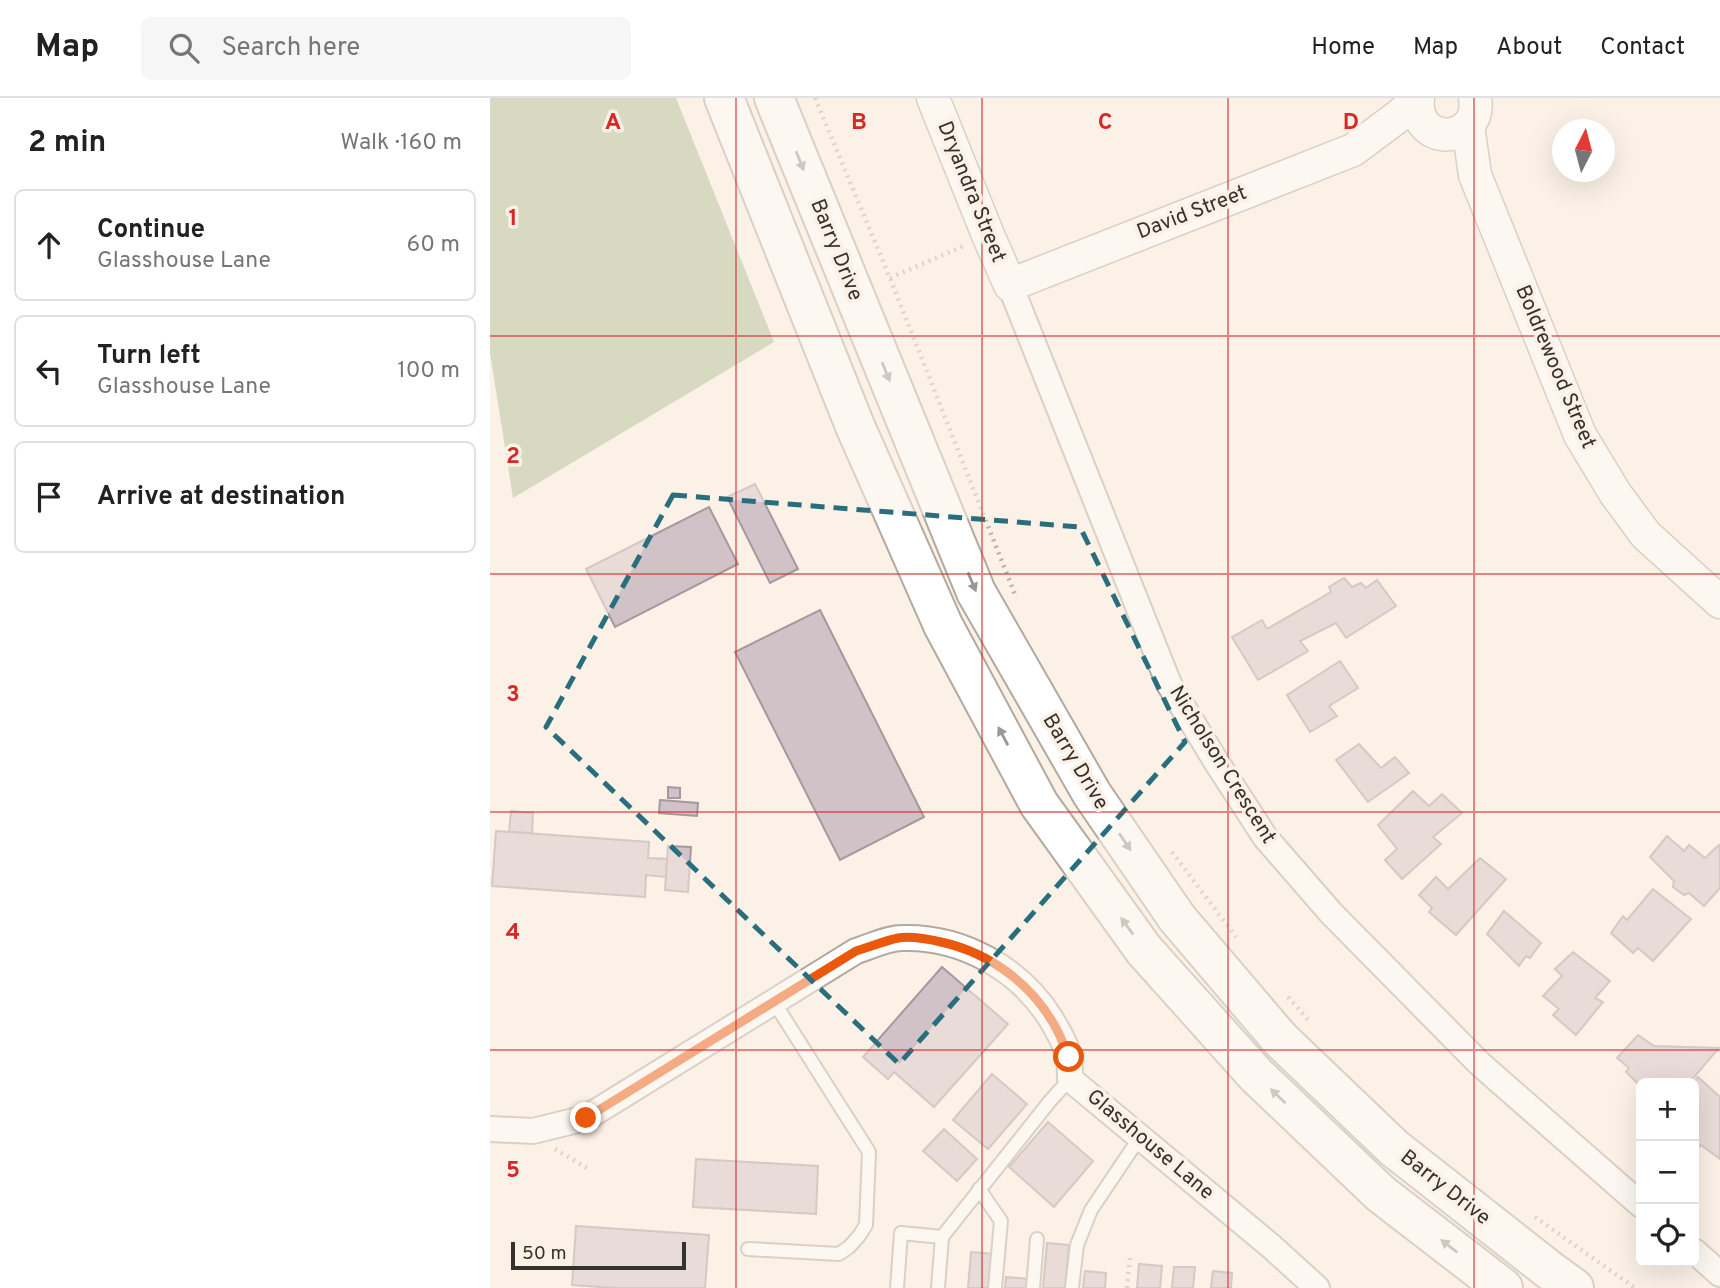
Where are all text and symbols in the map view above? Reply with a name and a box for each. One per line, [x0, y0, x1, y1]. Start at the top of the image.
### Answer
search box [141, 17, 631, 80]
text: Map [35, 27, 99, 69]
icon: search [165, 29, 203, 67]
text: Search here [221, 32, 360, 65]
text: Home [1311, 33, 1375, 63]
text: Map [1413, 33, 1458, 63]
text: About [1496, 33, 1562, 63]
text: Contact [1600, 33, 1685, 63]
text: A [605, 109, 621, 138]
text: B [851, 109, 867, 138]
text: C [1098, 109, 1112, 138]
text: D [1343, 109, 1359, 138]
street label: Dryandra Street [930, 117, 1012, 267]
north arrow [1552, 119, 1615, 182]
text: 2 min [28, 125, 106, 162]
text: Walk · 160 m [340, 129, 462, 158]
one-way arrow [795, 151, 806, 172]
street label: David Street [1133, 180, 1251, 246]
street label: Barry Drive [803, 195, 869, 305]
text: 1 [508, 205, 518, 234]
text: Continue [97, 214, 205, 247]
icon: ahead [30, 226, 68, 264]
text: 60 m [407, 231, 460, 260]
text: Glasshouse Lane [97, 247, 271, 276]
street label: Boldrewood Street [1508, 281, 1602, 453]
text: Turn left [97, 340, 201, 373]
icon: left [30, 352, 68, 390]
text: 100 m [397, 357, 460, 386]
one-way arrow [881, 361, 892, 382]
text: Glasshouse Lane [97, 373, 271, 402]
text: 2 [506, 443, 520, 472]
icon: arrive [30, 478, 68, 516]
text: Arrive at destination [97, 481, 345, 514]
one-way arrow [967, 572, 978, 593]
text: 3 [506, 681, 520, 710]
street label: Nicholson Crescent [1162, 681, 1282, 849]
street label: Barry Drive [1036, 709, 1114, 815]
one-way arrow [997, 726, 1009, 746]
one-way arrow [1118, 832, 1131, 851]
one-way arrow [1120, 917, 1134, 935]
text: 4 [506, 919, 520, 948]
route start [1053, 1041, 1084, 1072]
map controls [1636, 1078, 1699, 1267]
button: + [1636, 1078, 1699, 1141]
street label: Glasshouse Lane [1081, 1084, 1219, 1206]
one-way arrow [1270, 1089, 1287, 1105]
route end [570, 1102, 601, 1133]
button: − [1636, 1141, 1699, 1204]
street label: Barry Drive [1394, 1144, 1496, 1232]
text: 5 [506, 1157, 520, 1186]
button: locate [1636, 1204, 1699, 1267]
scale bar [511, 1239, 686, 1271]
one-way arrow [1440, 1240, 1458, 1254]
text: 50 m [522, 1242, 567, 1266]

